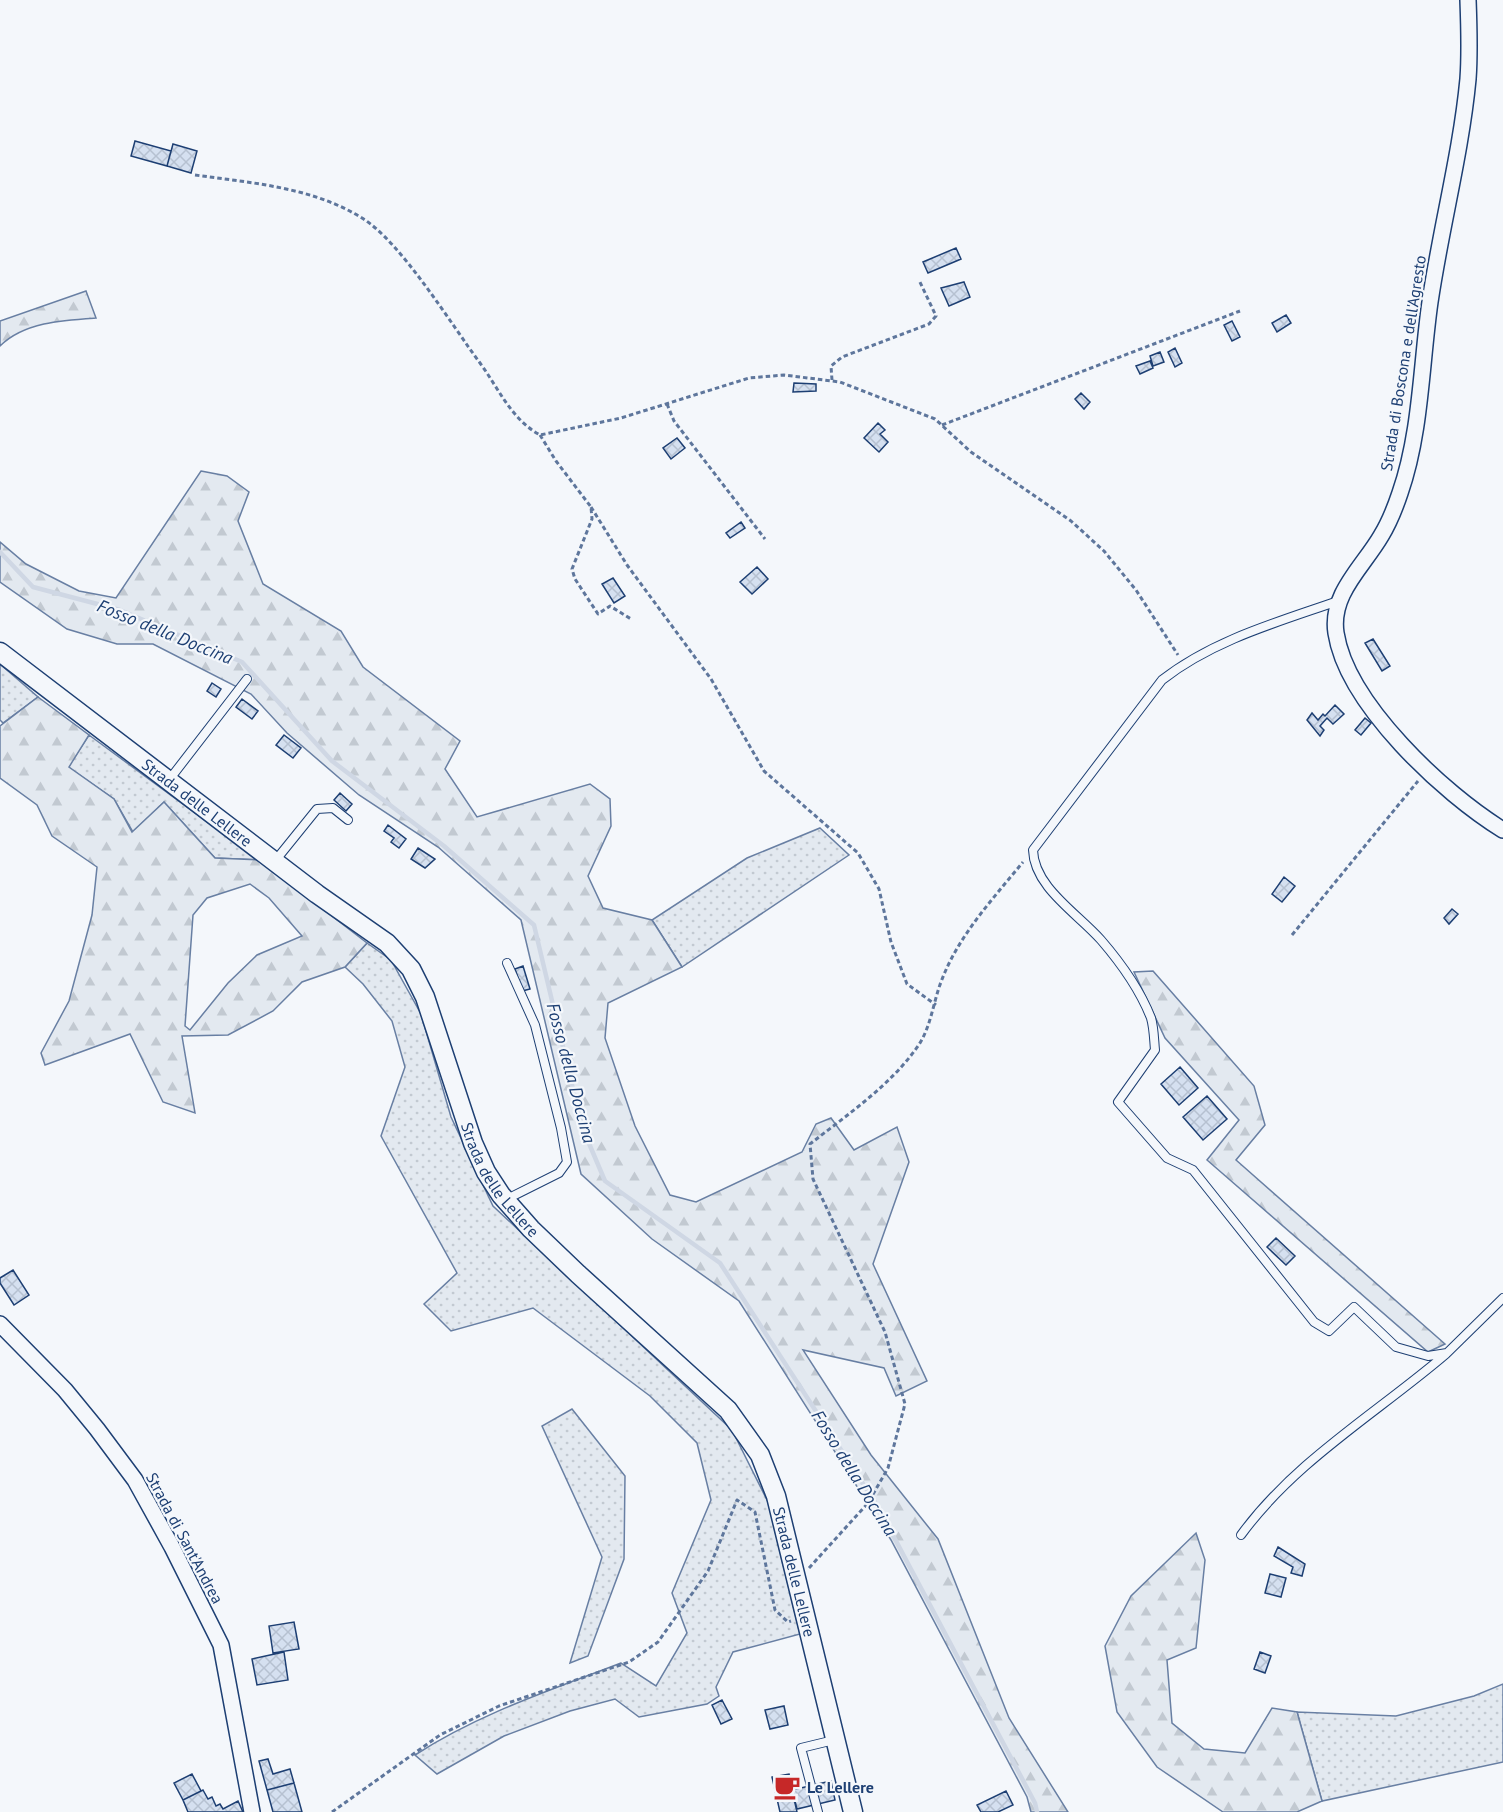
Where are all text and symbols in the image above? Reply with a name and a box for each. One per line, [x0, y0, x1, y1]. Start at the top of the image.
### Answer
street label: Strada di Boscona e dell'Agresto [1376, 254, 1430, 472]
water label: Fosso della Doccina [94, 594, 237, 669]
street label: Strada delle Lellere [138, 754, 256, 851]
water label: Fosso della Doccina [542, 1000, 601, 1146]
street label: Strada delle Lellere [457, 1120, 543, 1241]
water label: Fosso della Doccina [806, 1405, 903, 1540]
street label: Strada di Sant'Andrea [142, 1469, 228, 1607]
street label: Strada delle Lellere [769, 1505, 820, 1639]
cafe icon: Le Lellere [772, 1772, 802, 1802]
place label: Le Lellere [807, 1777, 874, 1797]

